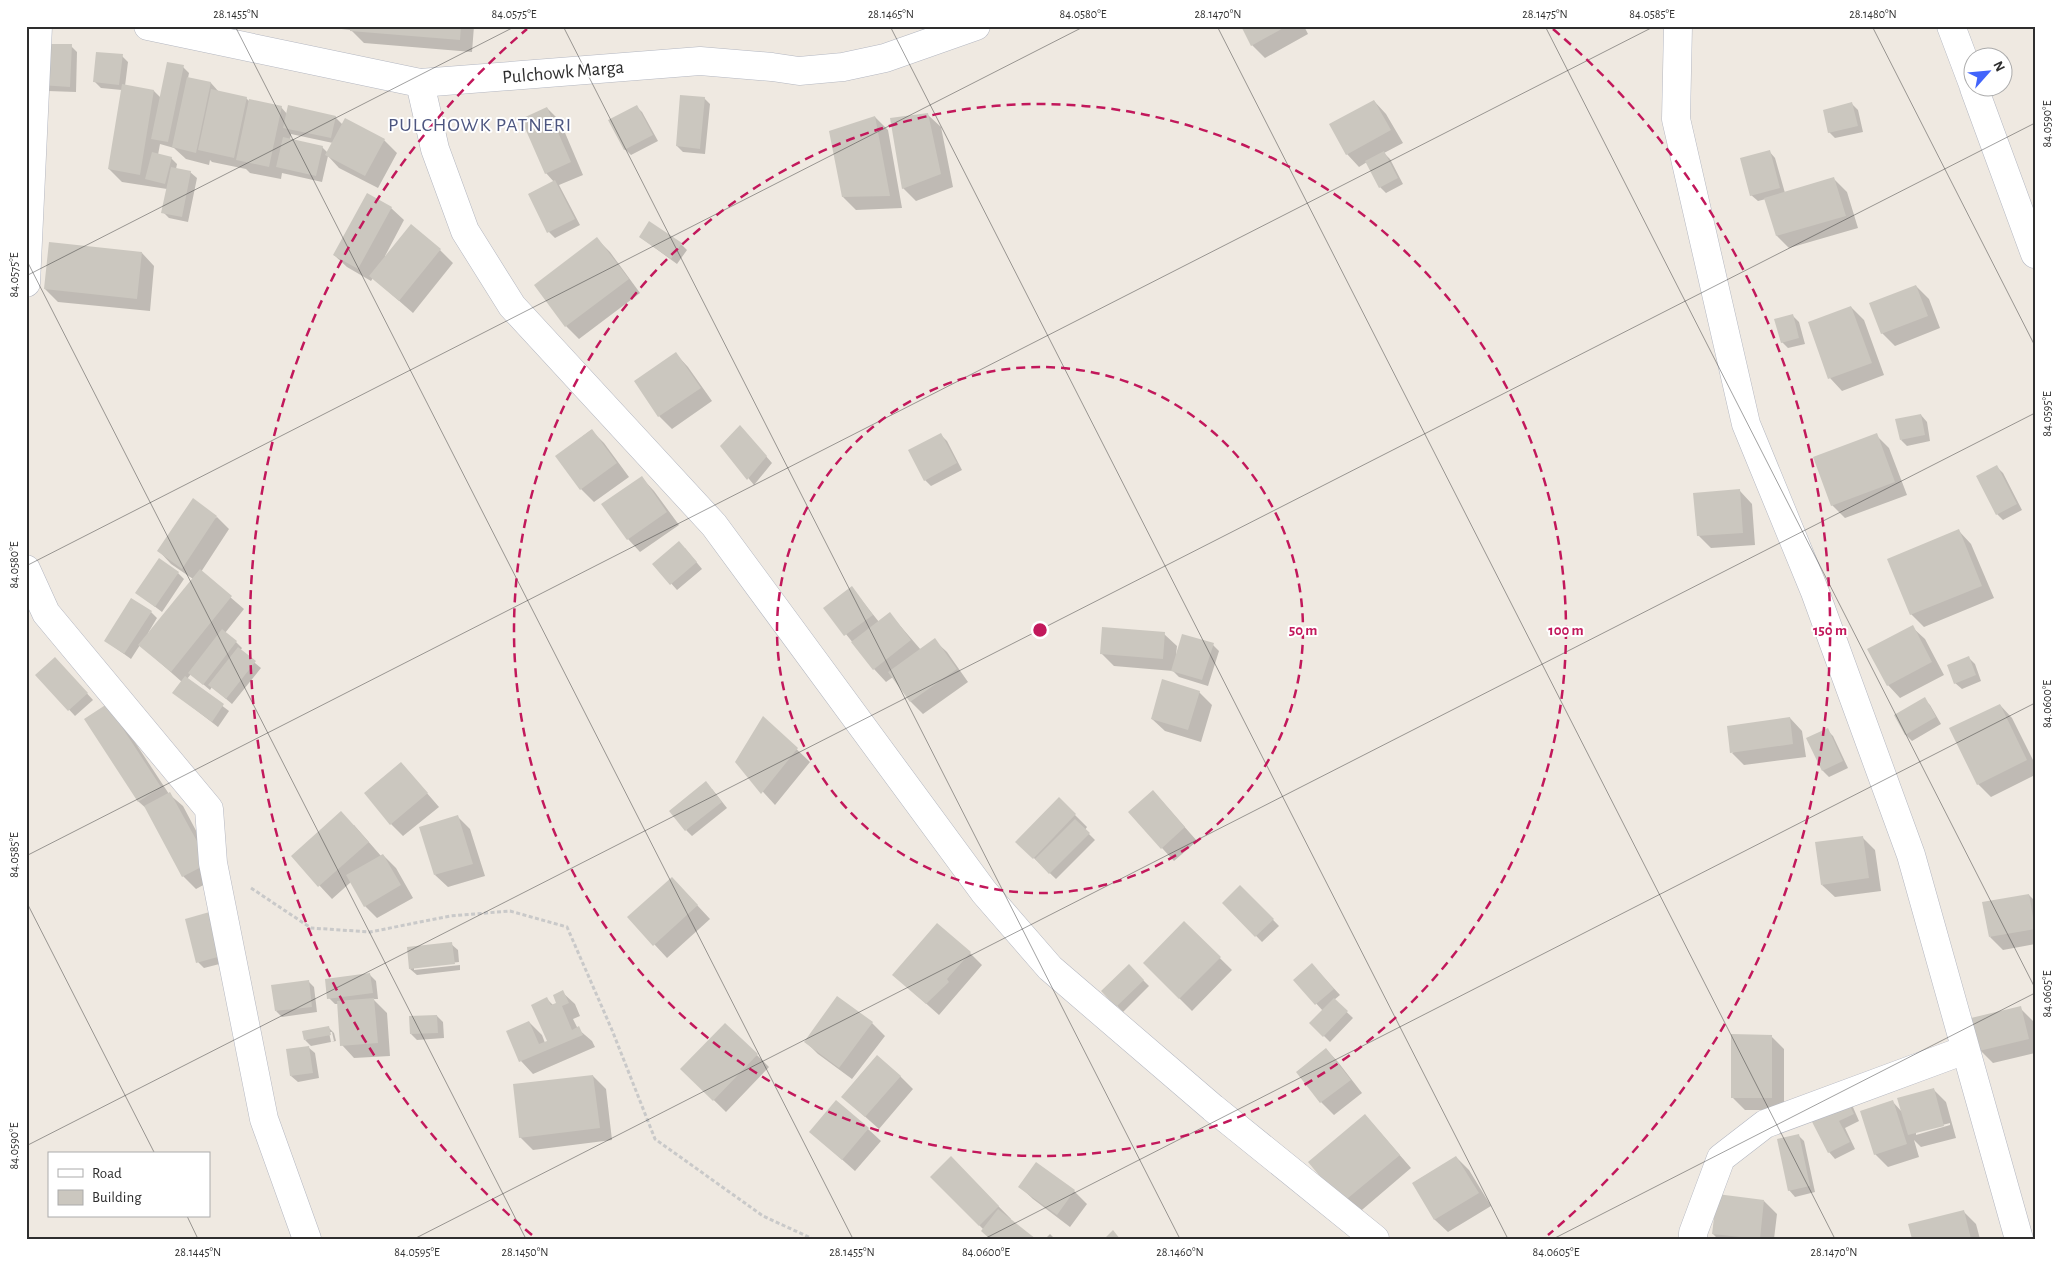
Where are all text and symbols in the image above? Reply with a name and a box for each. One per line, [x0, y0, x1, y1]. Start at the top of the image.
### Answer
text: 28.1455°N [213, 8, 259, 20]
text: 84.0575°E [492, 8, 537, 20]
text: 28.1465°N [868, 8, 914, 20]
text: 84.0580°E [1060, 8, 1107, 20]
text: 28.1470°N [1195, 8, 1241, 20]
text: 28.1475°N [1522, 8, 1568, 20]
text: 84.0585°E [1629, 8, 1675, 20]
text: 28.1480°N [1849, 8, 1897, 20]
north arrow [1964, 48, 2014, 98]
street label: Pulchowk Marga [501, 58, 625, 87]
text: N [1990, 59, 2007, 74]
text: 84.0590°E [2041, 100, 2053, 147]
district label: PULCHOWK PATNERI [388, 115, 572, 135]
text: 84.0575°E [8, 252, 20, 297]
text: 84.0595°E [2041, 391, 2053, 437]
text: 84.0580°E [8, 541, 20, 588]
centre of rings [1031, 621, 1049, 639]
text: 50 m [1289, 623, 1317, 638]
text: 100 m [1548, 623, 1584, 638]
text: 150 m [1813, 623, 1847, 638]
text: 84.0600°E [2041, 680, 2053, 728]
text: 84.0585°E [8, 832, 20, 878]
text: 84.0605°E [2041, 970, 2053, 1017]
text: 84.0590°E [8, 1122, 20, 1169]
legend [48, 1152, 210, 1218]
text: Road [92, 1166, 122, 1181]
text: Building [92, 1190, 142, 1205]
text: 28.1445°N [175, 1246, 221, 1258]
text: 84.0595°E [394, 1246, 440, 1258]
text: 28.1450°N [502, 1246, 548, 1258]
text: 28.1455°N [829, 1246, 875, 1258]
text: 84.0600°E [962, 1246, 1010, 1258]
text: 28.1460°N [1156, 1246, 1204, 1258]
text: 84.0605°E [1533, 1246, 1580, 1258]
text: 28.1470°N [1811, 1246, 1857, 1258]

